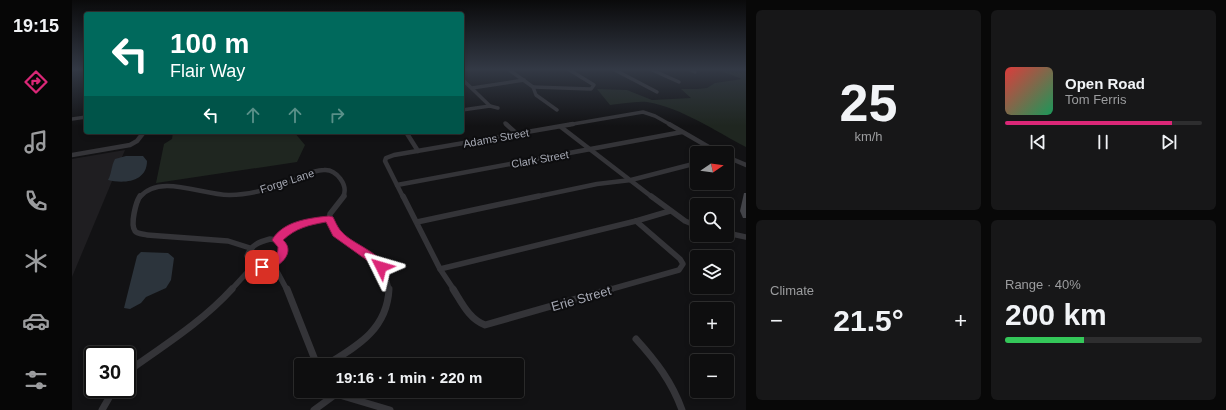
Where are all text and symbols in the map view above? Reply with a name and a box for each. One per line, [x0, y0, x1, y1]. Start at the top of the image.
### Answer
text: 19:15 [13, 16, 59, 36]
icon: left [104, 28, 156, 80]
text: 100 m [170, 28, 249, 59]
text: Flair Way [170, 61, 245, 81]
icon: directions [22, 68, 50, 96]
text: 25 [840, 74, 897, 132]
text: Open Road [1065, 75, 1145, 92]
text: Tom Ferris [1065, 92, 1126, 107]
icon: left [200, 104, 222, 126]
icon: ahead [242, 104, 264, 126]
icon: ahead [284, 104, 306, 126]
icon: right [326, 104, 348, 126]
street label: Adams Street [462, 126, 530, 150]
icon: music [22, 128, 50, 156]
text: km/h [854, 129, 883, 144]
icon: previous [1027, 131, 1049, 153]
icon: pause [1092, 131, 1114, 153]
icon: next [1158, 131, 1180, 153]
north arrow [690, 146, 734, 190]
map controls [690, 146, 734, 398]
street label: Clark Street [510, 148, 570, 170]
street label: Forge Lane [258, 167, 316, 195]
icon: phone [22, 187, 50, 215]
button: search [690, 198, 734, 242]
position arrow [360, 246, 402, 288]
icon: climate [22, 247, 50, 275]
pin [245, 250, 279, 284]
button: layers [690, 250, 734, 294]
icon: arrive [251, 256, 273, 278]
text: Range · 40% [1005, 277, 1081, 292]
street label: Erie Street [550, 283, 613, 314]
text: Climate [770, 283, 814, 298]
text: 200 km [1005, 298, 1107, 331]
button: + [690, 302, 734, 346]
text: 21.5° [833, 304, 904, 337]
icon: car [22, 307, 50, 335]
text: − [770, 308, 783, 333]
text: + [954, 308, 967, 333]
speed limit sign: 30 [84, 346, 136, 398]
button: − [690, 354, 734, 398]
icon: filters [22, 366, 50, 394]
text: 19:16 · 1 min · 220 m [336, 369, 482, 386]

